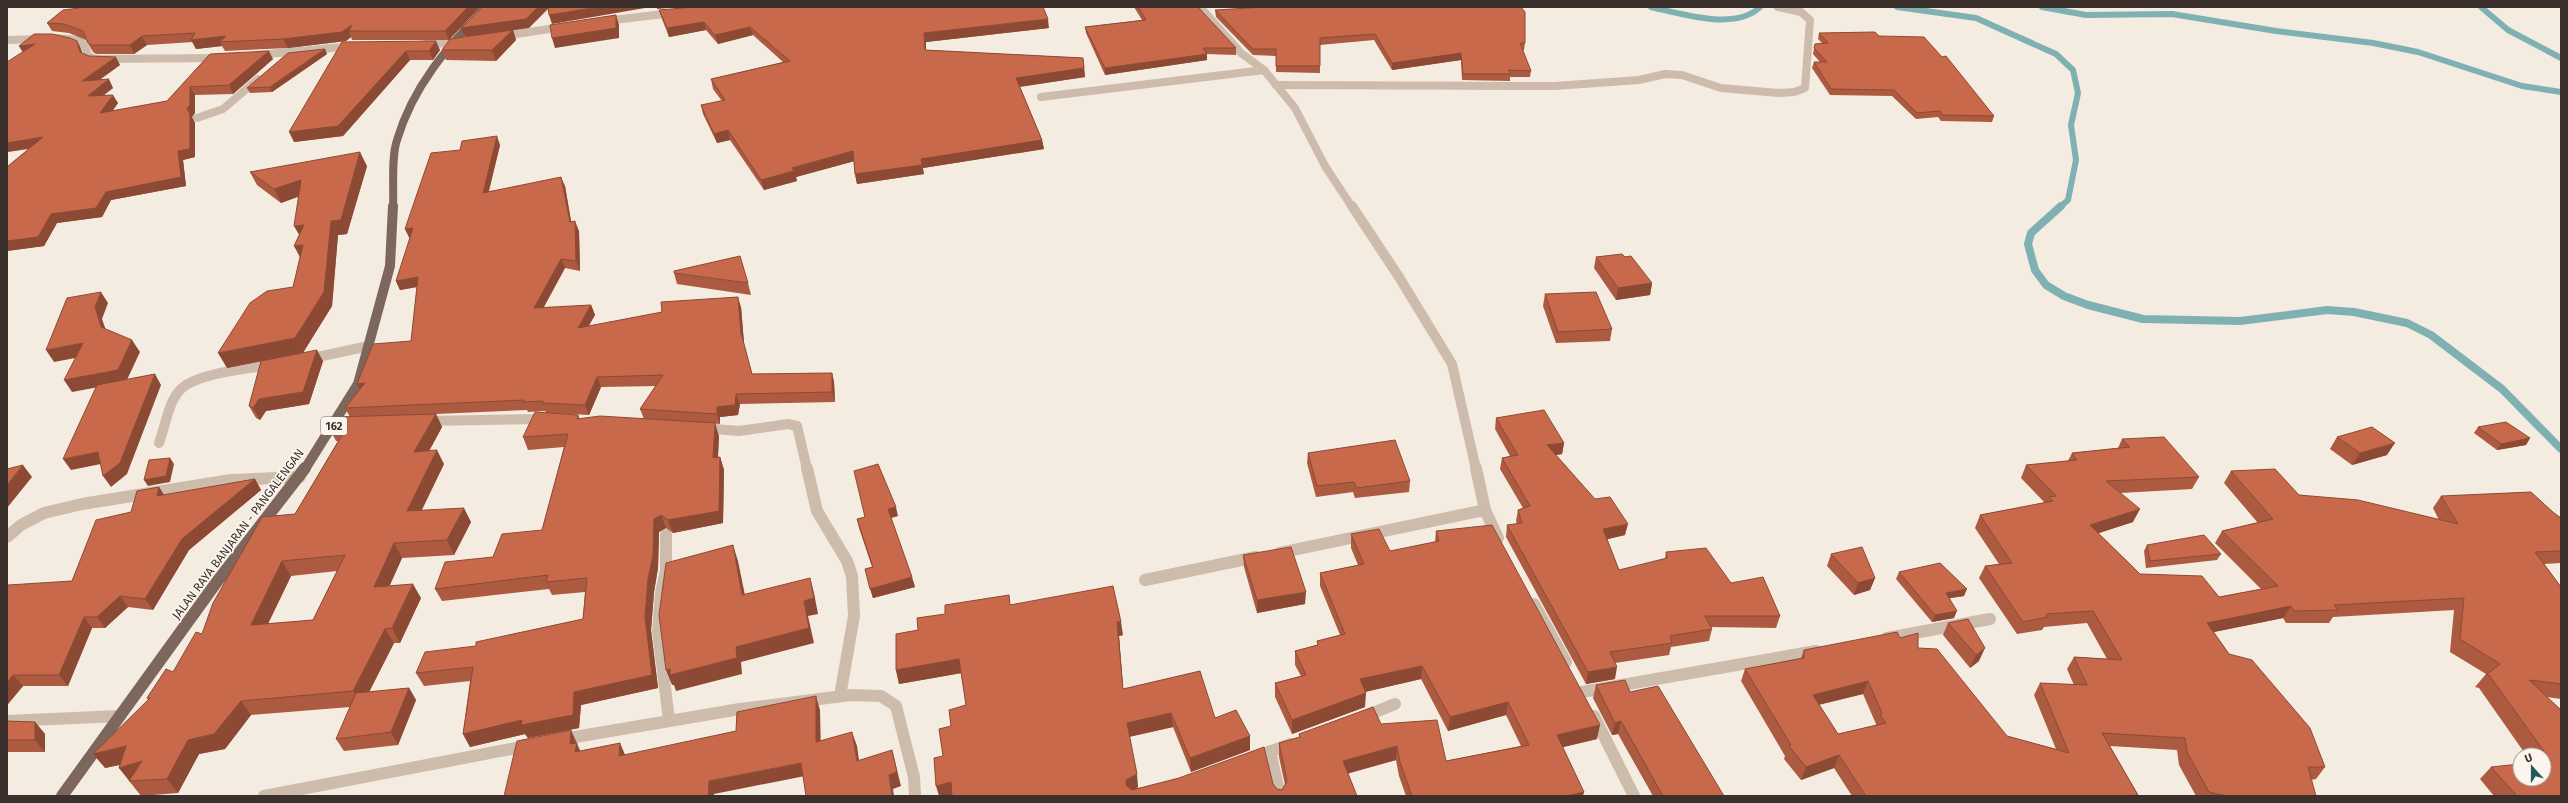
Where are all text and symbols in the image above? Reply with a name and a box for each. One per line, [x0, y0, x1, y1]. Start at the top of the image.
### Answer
road number: 162 [321, 417, 347, 435]
street label: JALAN RAYA BANJARAN - PANGALENGAN [169, 446, 307, 622]
north arrow [2512, 747, 2552, 787]
text: U [2523, 751, 2534, 765]

